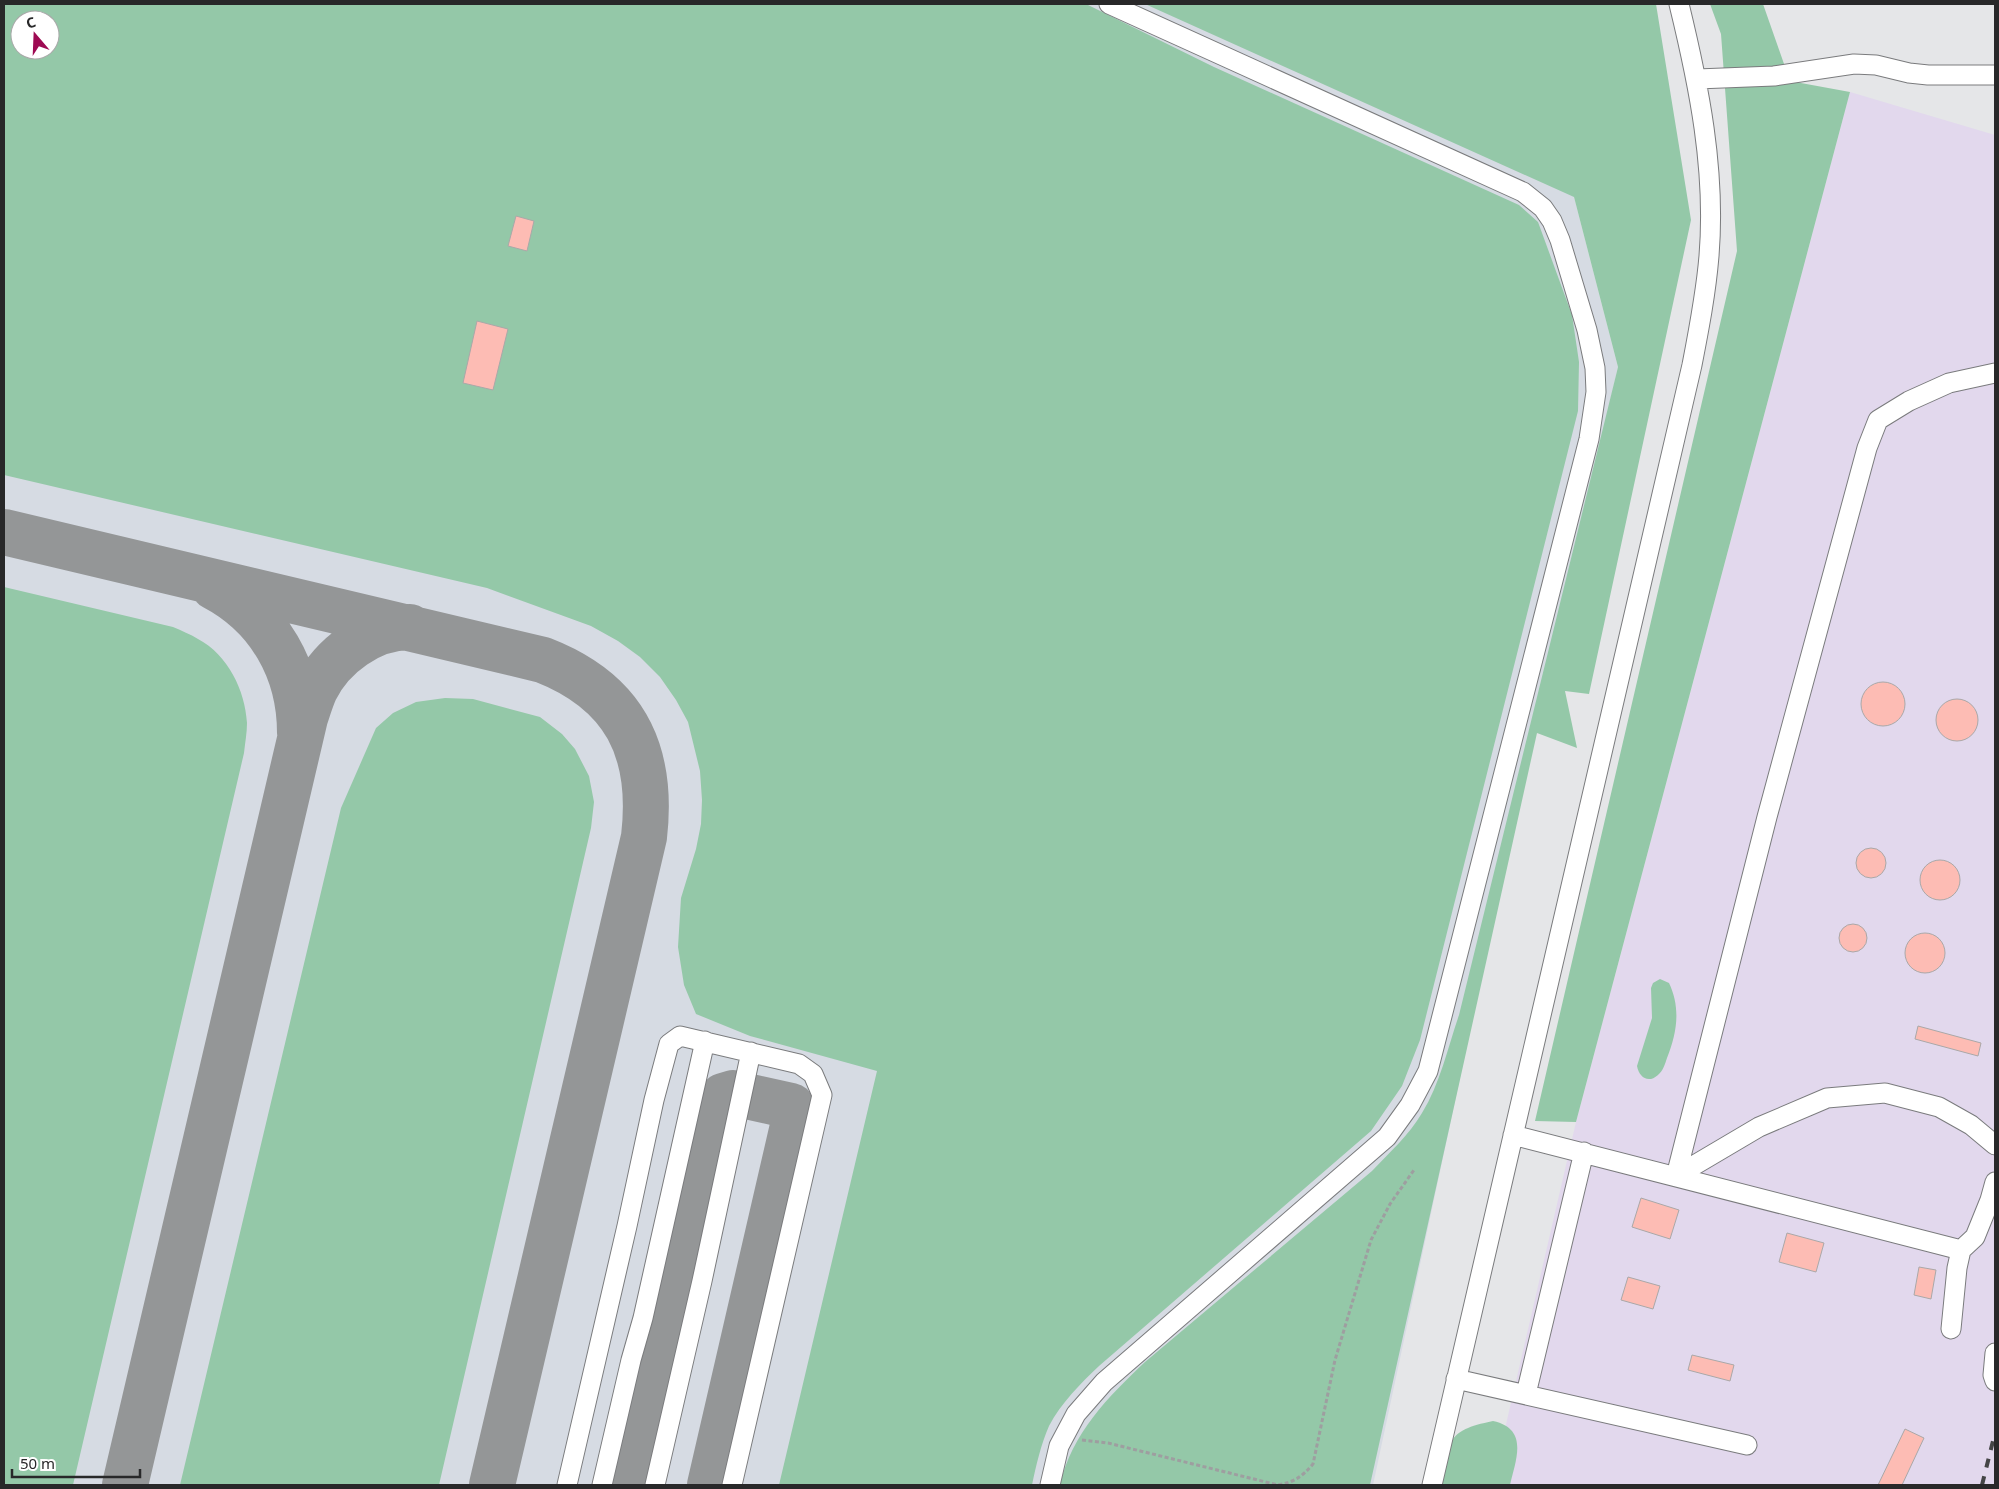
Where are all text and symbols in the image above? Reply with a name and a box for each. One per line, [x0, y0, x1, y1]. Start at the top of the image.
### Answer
north arrow [10, 10, 60, 60]
text: С [23, 12, 38, 33]
scale bar [12, 1446, 140, 1478]
text: 50 m [20, 1453, 55, 1473]

